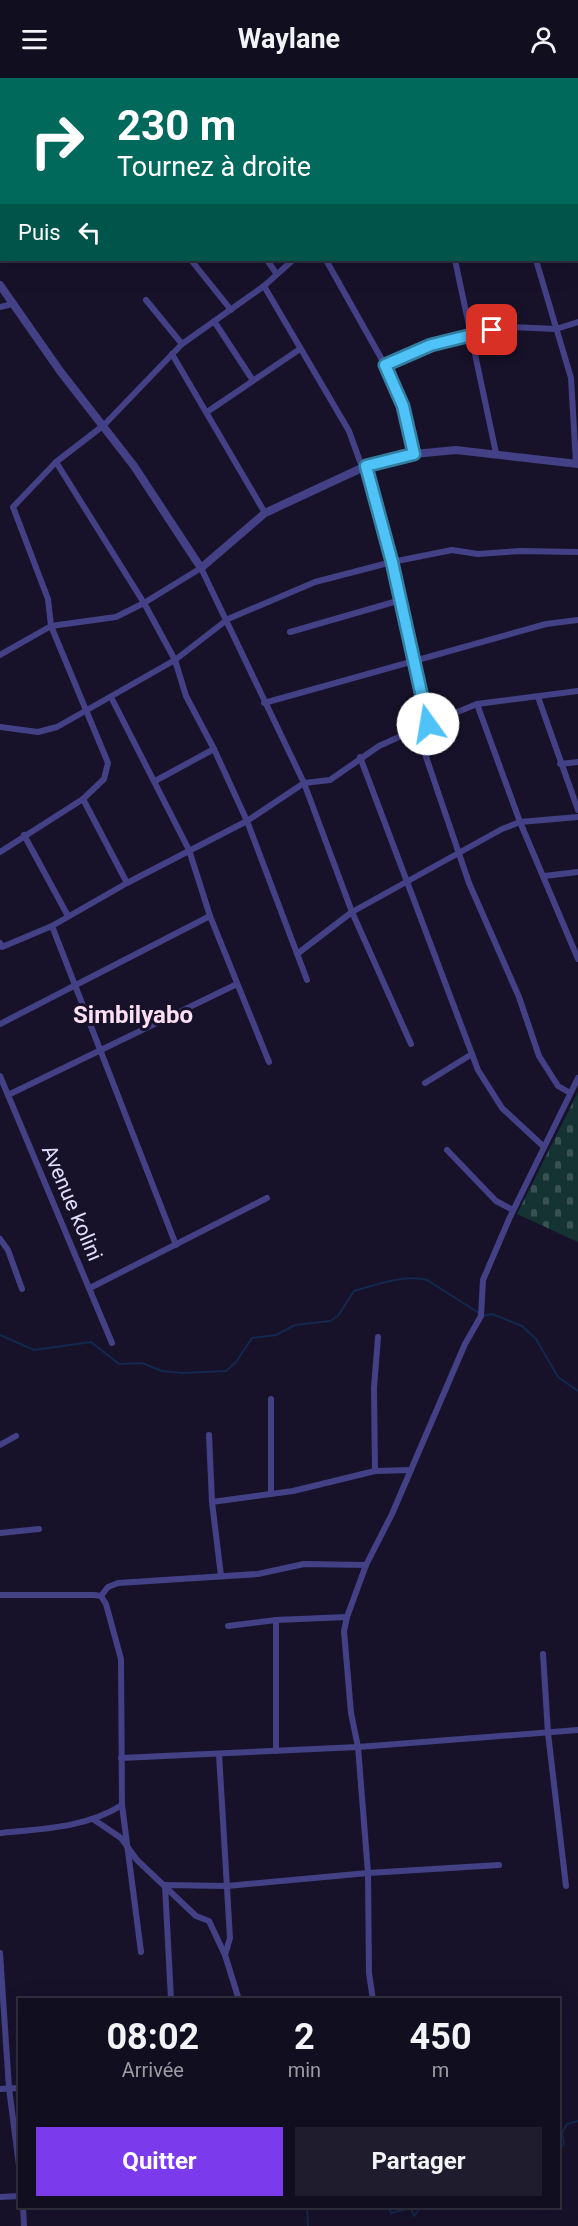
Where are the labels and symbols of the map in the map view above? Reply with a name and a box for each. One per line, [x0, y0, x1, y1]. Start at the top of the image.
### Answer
pin [466, 304, 517, 355]
position arrow [396, 692, 460, 756]
district label: Simbilyabo [73, 1001, 193, 1029]
street label: Avenue kolini [37, 1142, 107, 1264]

